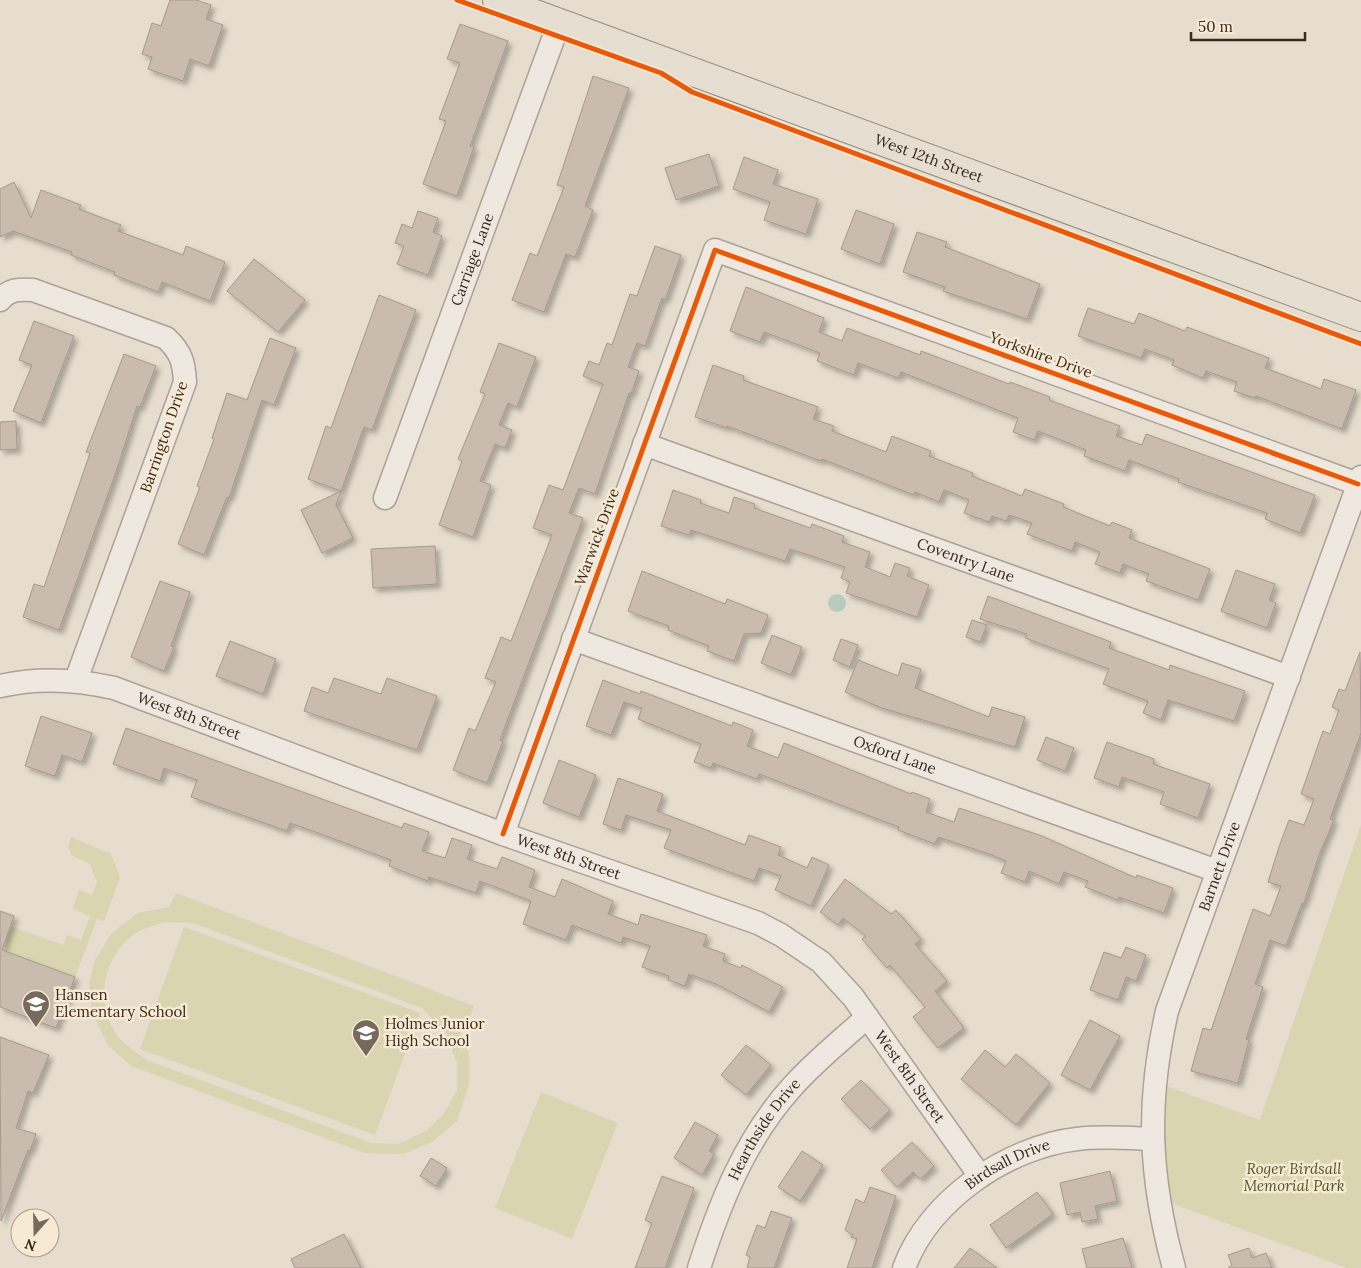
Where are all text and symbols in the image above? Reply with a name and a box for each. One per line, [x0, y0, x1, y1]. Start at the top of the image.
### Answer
scale bar [1191, 10, 1305, 42]
text: 50 m [1198, 17, 1233, 36]
street label: West 12th Street [872, 129, 986, 187]
street label: Carriage Lane [446, 210, 498, 308]
street label: Yorkshire Drive [986, 327, 1095, 382]
street label: Barrington Drive [136, 379, 192, 495]
street label: Warwick Drive [570, 485, 623, 588]
street label: Coventry Lane [914, 533, 1017, 586]
street label: West 8th Street [135, 688, 244, 744]
street label: Oxford Lane [851, 731, 939, 778]
street label: Barnett Drive [1194, 819, 1244, 914]
street label: West 8th Street [514, 829, 623, 883]
place label: Hansen Elementary School [55, 985, 186, 1021]
school or university icon: Hansen Elementary School [21, 989, 51, 1028]
place label: Holmes Junior High School [385, 1014, 485, 1050]
school or university icon: Holmes Junior High School [351, 1018, 381, 1057]
street label: West 8th Street [871, 1026, 949, 1127]
street label: Hearthside Drive [723, 1074, 804, 1183]
street label: Birdsall Drive [961, 1135, 1052, 1193]
park label: Roger Birdsall Memorial Park [1243, 1159, 1345, 1195]
north arrow [10, 1208, 60, 1258]
text: N [22, 1235, 39, 1256]

